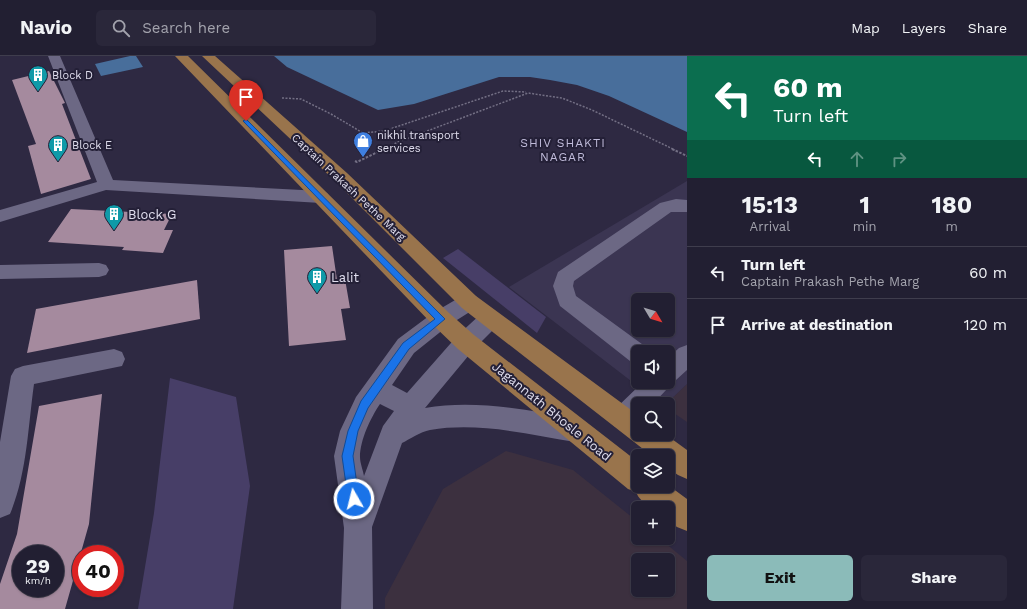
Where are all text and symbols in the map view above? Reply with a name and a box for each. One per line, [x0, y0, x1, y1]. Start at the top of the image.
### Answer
search box [96, 10, 376, 46]
text: Navio [20, 16, 72, 39]
icon: search [110, 17, 132, 39]
text: Search here [142, 19, 230, 37]
text: Map [851, 20, 880, 36]
text: Layers [902, 20, 946, 36]
text: Share [968, 20, 1007, 36]
building icon: Block D [27, 64, 49, 92]
place label: Block D [52, 69, 93, 82]
text: 60 m [773, 71, 843, 104]
icon: left [707, 72, 759, 124]
pin [229, 80, 263, 121]
icon: arrive [235, 86, 257, 108]
text: Turn left [773, 105, 848, 126]
place label: nikhil transport services [377, 129, 460, 155]
shop icon: nikhil transport services [352, 130, 374, 158]
street label: Captain Prakash Pethe Marg [289, 131, 408, 244]
building icon: Block E [47, 134, 69, 162]
district label: SHIV SHAKTI NAGAR [520, 136, 606, 164]
place label: Block E [72, 139, 112, 152]
icon: left [804, 148, 826, 170]
icon: ahead [846, 148, 868, 170]
icon: right [888, 148, 910, 170]
text: 15:13 [742, 191, 798, 219]
text: 1 [859, 191, 870, 219]
text: 180 [931, 191, 972, 219]
building icon: Block G [103, 203, 125, 231]
place label: Block G [128, 207, 176, 222]
text: Arrival [750, 219, 790, 234]
text: min [853, 219, 877, 234]
text: m [946, 219, 958, 234]
text: Turn left [741, 256, 805, 274]
icon: left [707, 262, 729, 284]
text: 60 m [969, 264, 1007, 282]
building icon: Lalit [306, 266, 328, 294]
place label: Lalit [331, 270, 360, 285]
text: Captain Prakash Pethe Marg [741, 274, 919, 289]
north arrow [631, 293, 675, 337]
map controls [631, 293, 675, 597]
icon: arrive [707, 314, 729, 336]
text: Arrive at destination [741, 316, 893, 334]
text: 120 m [964, 316, 1007, 334]
button: sound [631, 345, 675, 389]
street label: Jagannath Bhosle Road [489, 359, 614, 464]
button: search [631, 397, 675, 441]
button: layers [631, 449, 675, 493]
position arrow [333, 478, 375, 520]
button: + [631, 501, 675, 545]
speed limit sign: 40 [72, 545, 124, 597]
button: − [631, 553, 675, 597]
text: 29 [26, 554, 50, 578]
button: Exit [707, 555, 853, 601]
button: Share [861, 555, 1007, 601]
text: km/h [25, 575, 51, 586]

